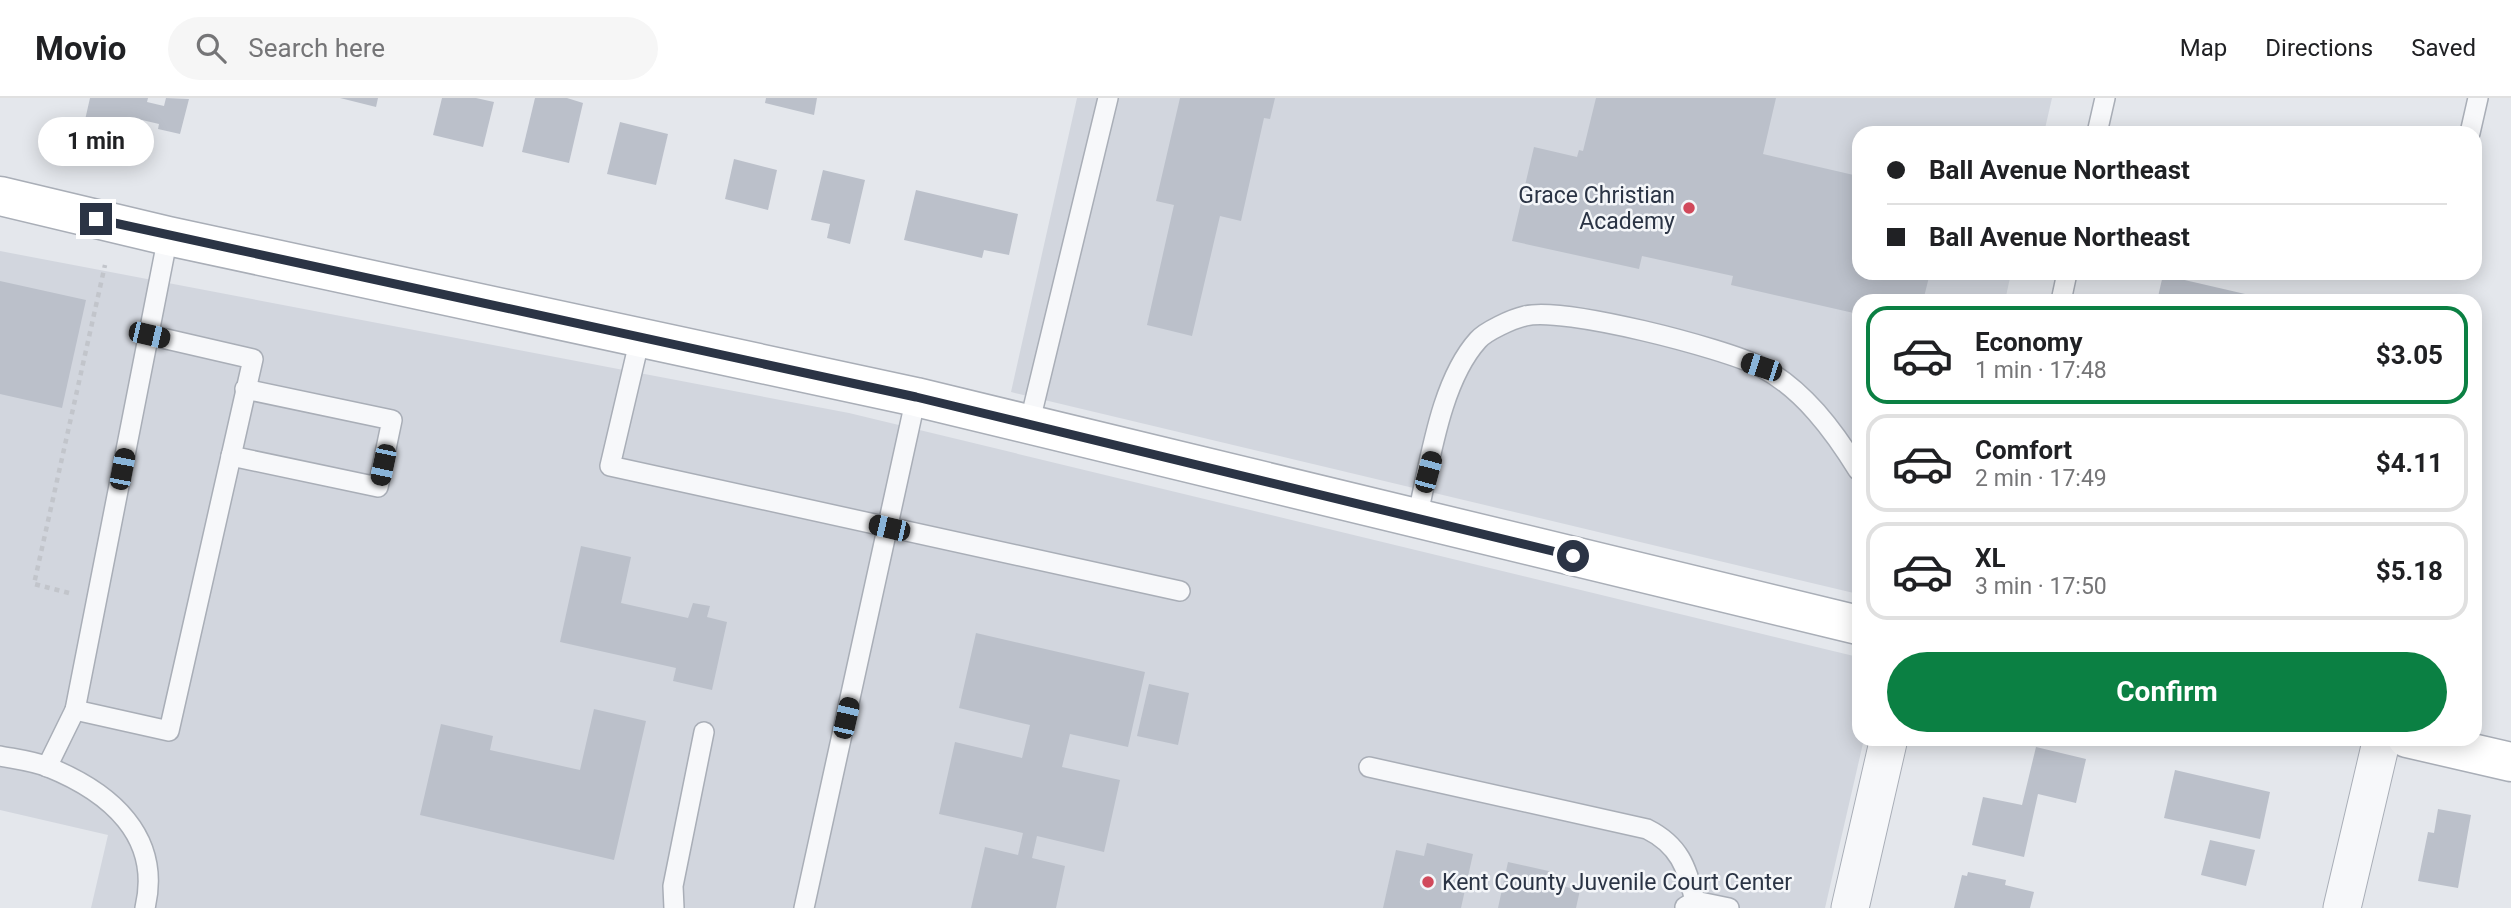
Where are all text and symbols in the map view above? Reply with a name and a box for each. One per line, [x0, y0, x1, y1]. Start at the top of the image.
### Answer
search box [168, 17, 658, 80]
text: Movio [35, 29, 126, 68]
icon: search [192, 29, 230, 67]
text: Search here [248, 33, 385, 63]
text: Map [2180, 34, 2227, 62]
text: Directions [2265, 34, 2373, 62]
text: Saved [2411, 34, 2476, 62]
callout: 1 min [38, 117, 154, 166]
text: 1 min [67, 128, 125, 155]
text: Ball Avenue Northeast [1929, 155, 2190, 185]
place label: Grace Christian Academy [1518, 182, 1675, 235]
marker: Grace Christian Academy [1681, 200, 1697, 216]
route end [80, 203, 112, 235]
text: Ball Avenue Northeast [1929, 222, 2190, 252]
car [127, 320, 172, 350]
icon: car [1891, 324, 1954, 387]
text: Economy [1975, 327, 2082, 357]
text: $3.05 [2376, 340, 2443, 370]
car [1738, 351, 1785, 383]
text: 1 min · 17:48 [1975, 357, 2107, 384]
icon: car [1891, 432, 1954, 495]
text: Comfort [1975, 435, 2072, 465]
car [369, 442, 398, 488]
car [108, 446, 137, 492]
text: $4.11 [2376, 448, 2443, 478]
car [1413, 449, 1444, 495]
text: 2 min · 17:49 [1975, 465, 2107, 492]
car [867, 513, 912, 543]
route start [1557, 540, 1589, 572]
icon: car [1891, 540, 1954, 603]
text: XL [1975, 543, 2006, 573]
text: $5.18 [2376, 556, 2443, 586]
text: 3 min · 17:50 [1975, 573, 2107, 600]
button: Confirm [1887, 652, 2447, 732]
car [832, 695, 861, 741]
place label: Kent County Juvenile Court Center [1442, 869, 1792, 896]
marker: Kent County Juvenile Court Center [1420, 874, 1436, 890]

